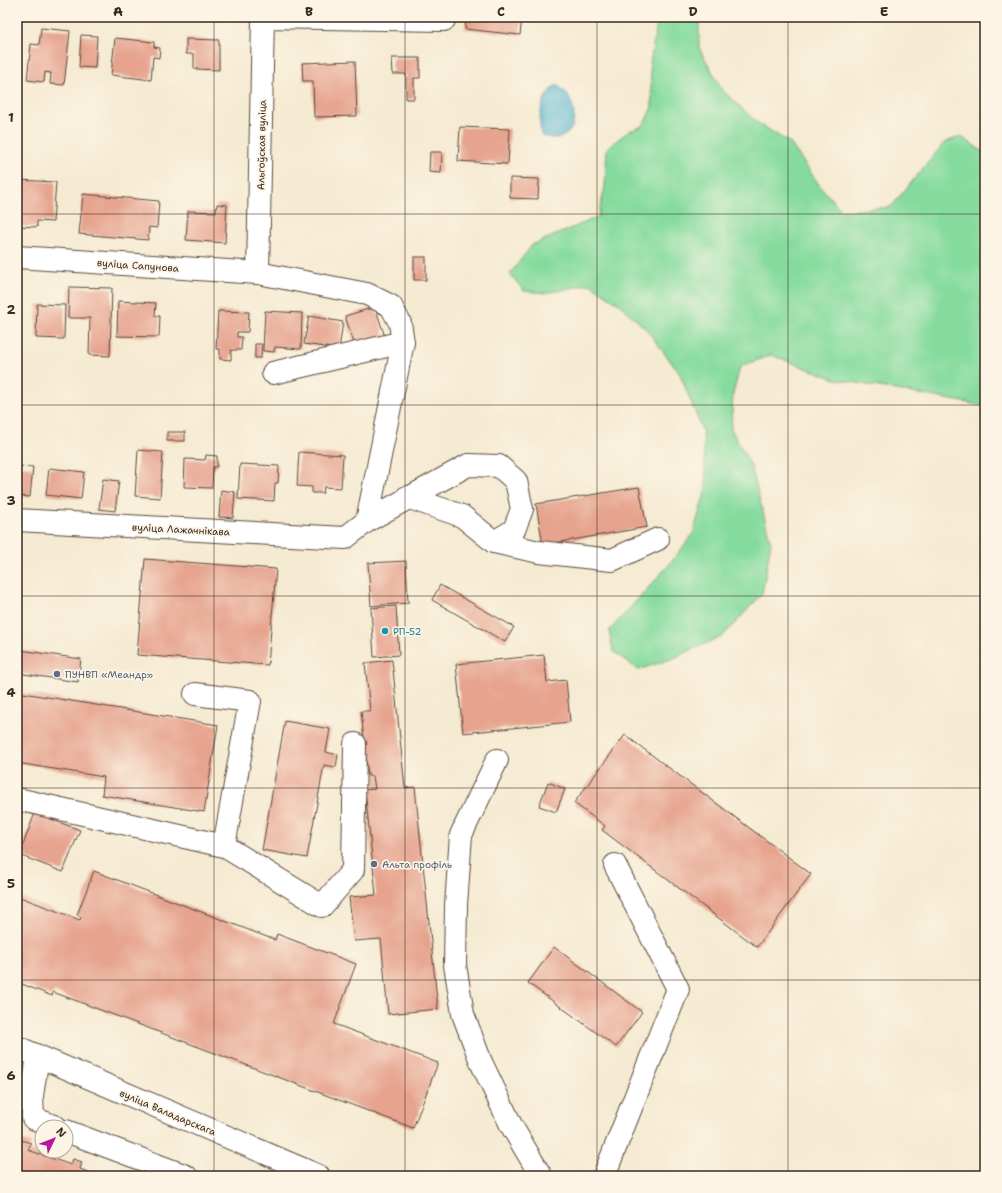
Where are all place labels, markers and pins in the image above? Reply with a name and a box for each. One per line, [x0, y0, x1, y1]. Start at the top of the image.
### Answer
place label: РП-52 [393, 625, 422, 638]
marker: РП-52 [380, 626, 390, 636]
place label: ПУНВП «Меандр» [65, 668, 153, 681]
marker: ПУНВП «Меандр» [52, 669, 62, 679]
place label: Альта профіль [382, 858, 452, 871]
marker: Альта профіль [369, 859, 379, 869]

